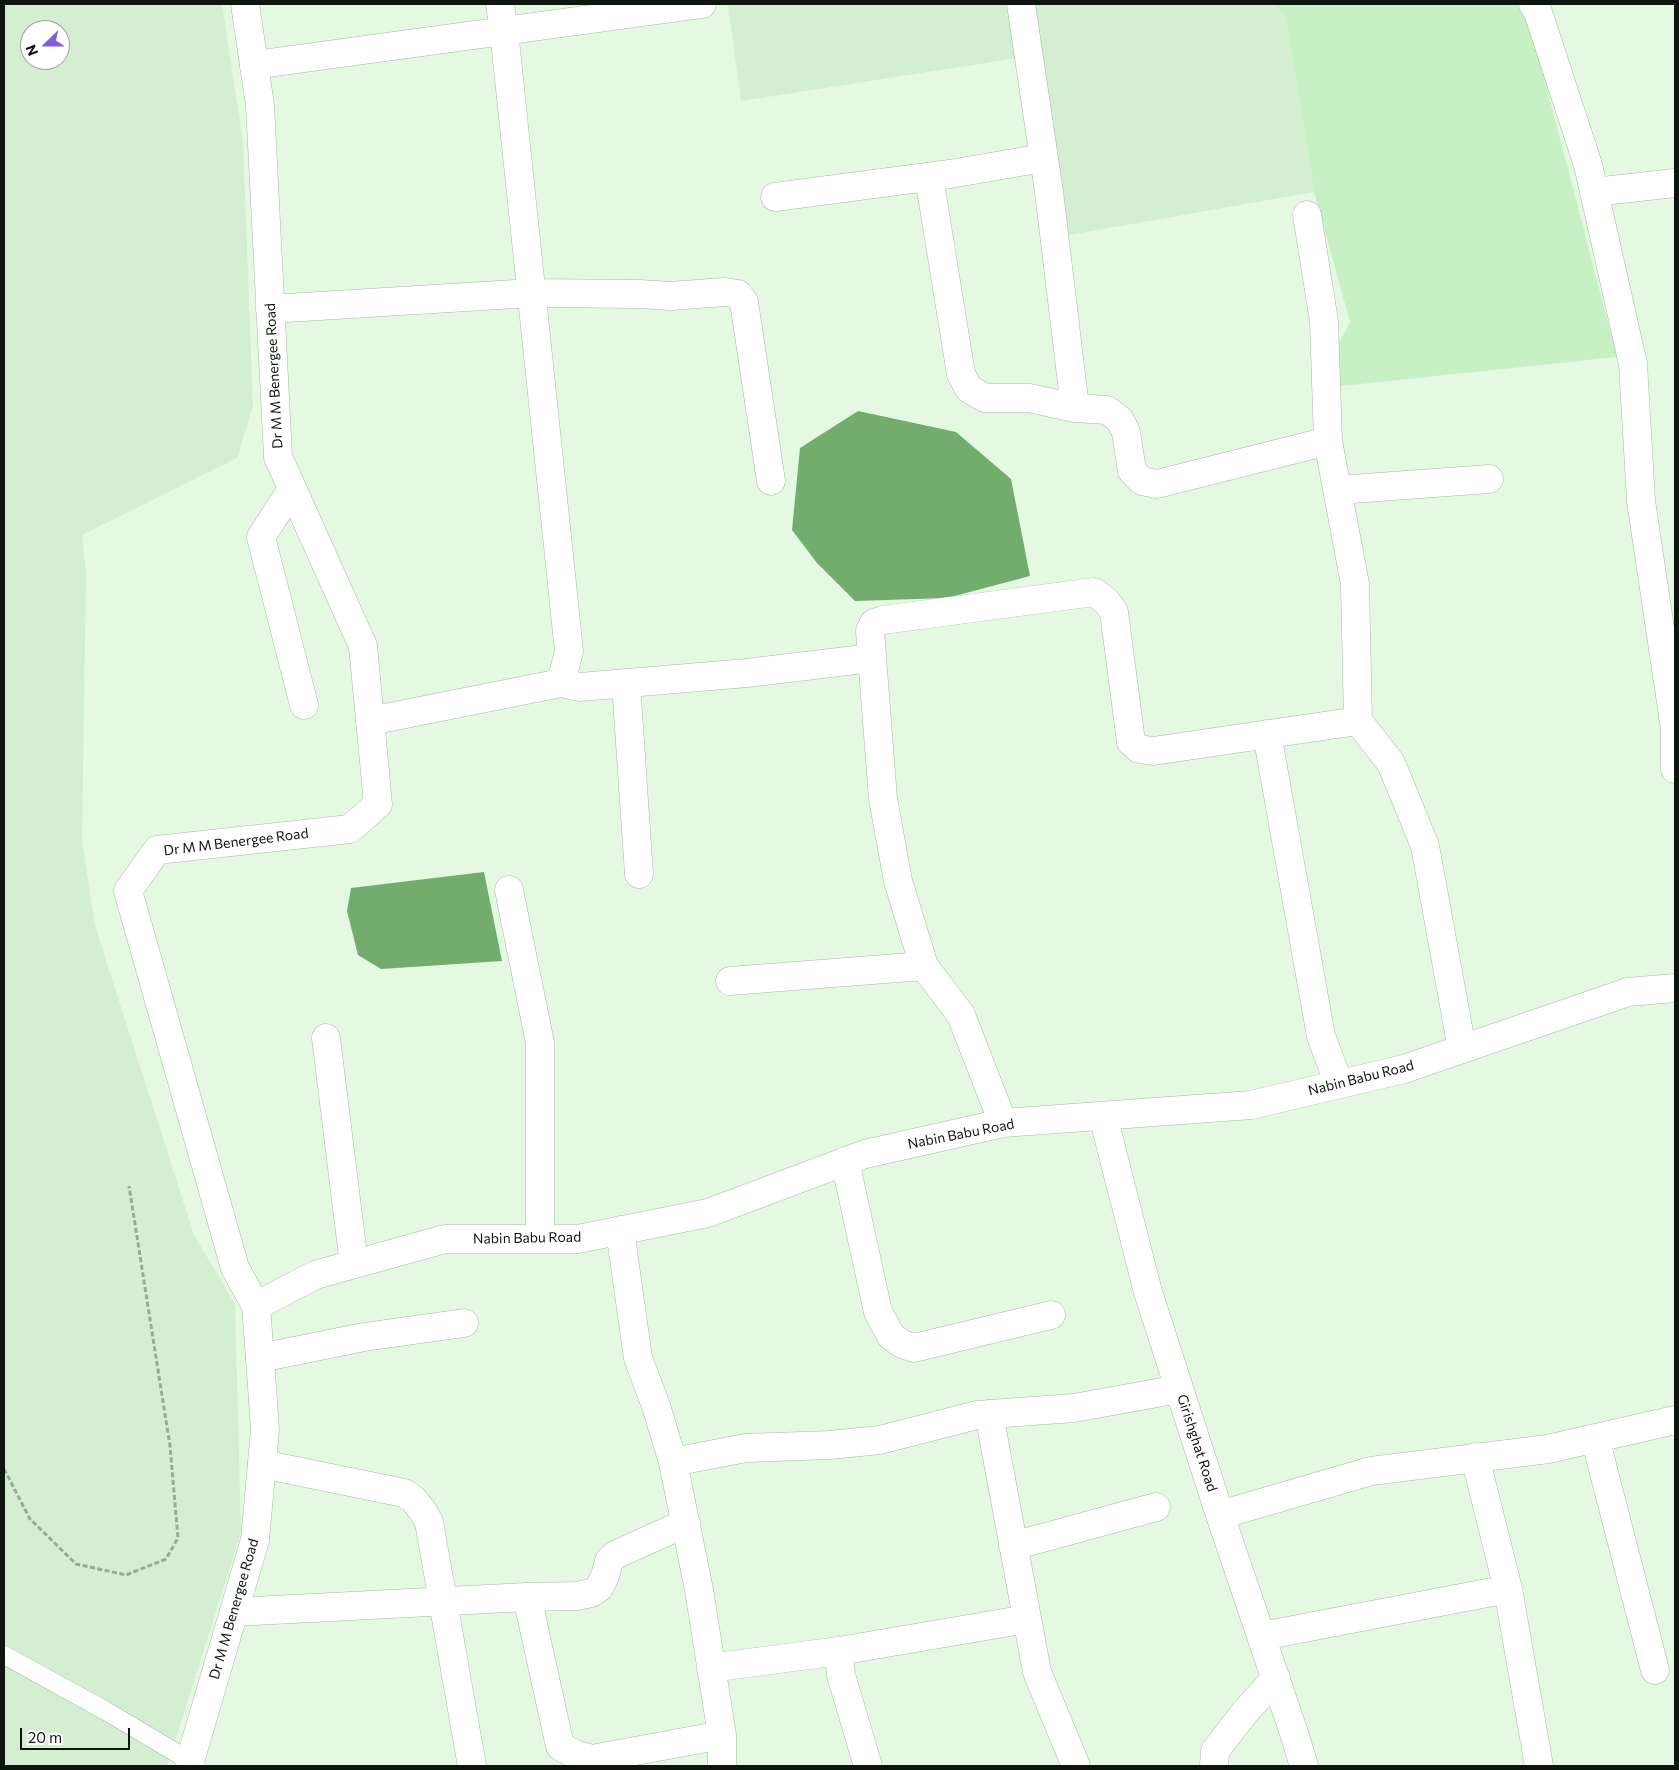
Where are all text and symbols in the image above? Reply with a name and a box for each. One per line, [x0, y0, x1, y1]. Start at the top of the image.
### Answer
north arrow [20, 20, 70, 70]
text: N [22, 42, 41, 58]
street label: Dr M M Benergee Road [262, 303, 286, 449]
street label: Dr M M Benergee Road [163, 825, 309, 859]
street label: Nabin Babu Road [1306, 1057, 1416, 1099]
street label: Nabin Babu Road [906, 1115, 1016, 1153]
street label: Nabin Babu Road [473, 1229, 581, 1247]
street label: Girishghat Road [1173, 1392, 1221, 1494]
street label: Dr M M Benergee Road [206, 1537, 262, 1681]
scale bar [22, 1718, 132, 1750]
text: 20 m [28, 1728, 62, 1746]

